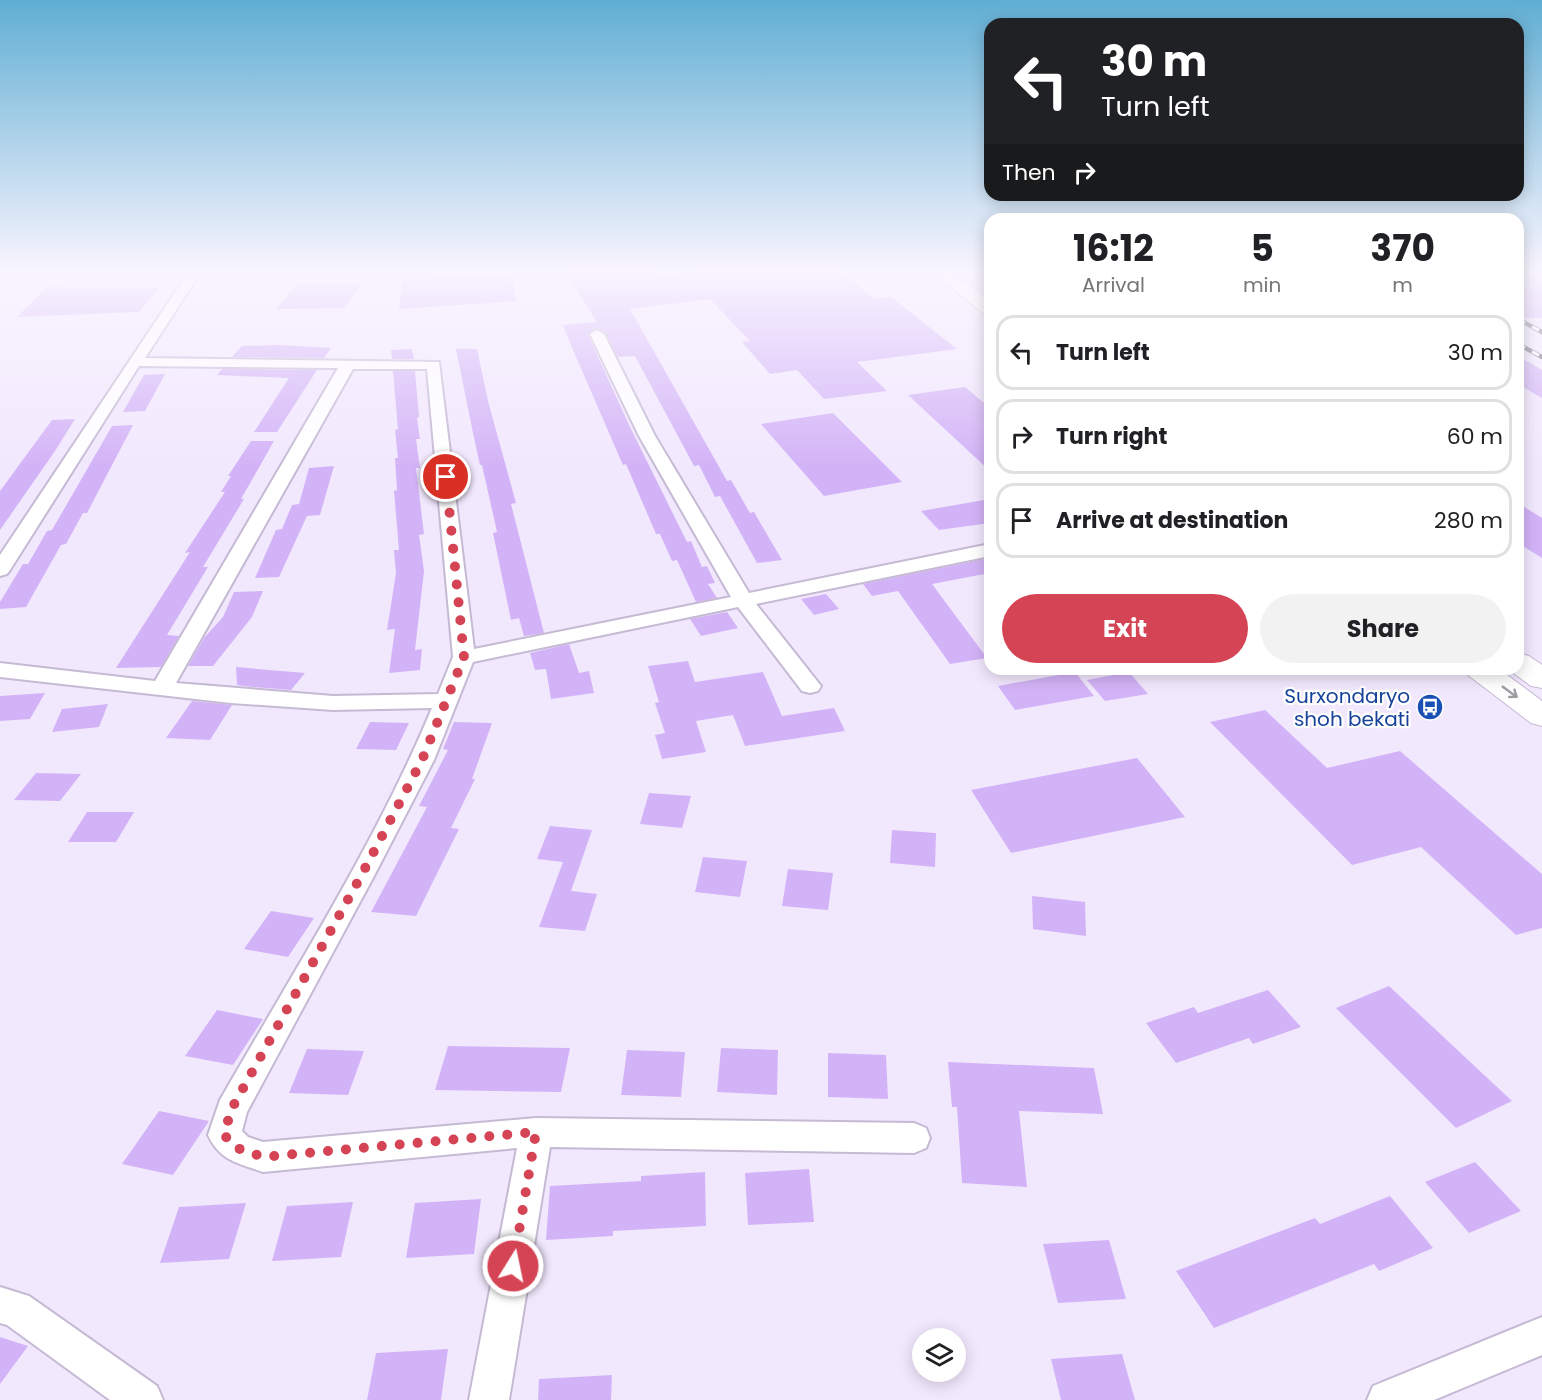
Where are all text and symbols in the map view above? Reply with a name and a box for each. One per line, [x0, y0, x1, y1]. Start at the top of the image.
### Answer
text: 30 m [1101, 32, 1207, 91]
icon: left [1002, 42, 1080, 120]
text: Turn left [1101, 88, 1210, 125]
icon: right [1068, 156, 1101, 189]
text: Then [1002, 157, 1056, 188]
text: 16:12 [1073, 223, 1154, 274]
text: 5 [1250, 223, 1274, 274]
text: 370 [1370, 223, 1435, 274]
text: Arrival [1082, 271, 1145, 299]
text: min [1243, 271, 1281, 299]
text: m [1392, 271, 1413, 299]
icon: left [1005, 336, 1038, 369]
text: Turn left [1056, 337, 1150, 368]
text: 30 m [1448, 337, 1503, 368]
icon: right [1005, 420, 1038, 453]
text: Turn right [1056, 421, 1167, 452]
text: 60 m [1447, 421, 1503, 452]
pin [420, 451, 471, 502]
icon: arrive [429, 460, 462, 493]
icon: arrive [1005, 504, 1038, 537]
text: Arrive at destination [1056, 505, 1288, 536]
text: 280 m [1434, 505, 1503, 536]
button: Exit [1002, 594, 1248, 663]
button: Share [1260, 594, 1506, 663]
place label: Surxondaryo shoh bekati [1284, 682, 1410, 733]
one-way arrow [1502, 686, 1518, 699]
bus stop icon: Surxondaryo shoh bekati [1415, 692, 1445, 722]
position arrow [481, 1234, 545, 1298]
map controls [912, 1328, 966, 1382]
button: layers [912, 1328, 966, 1382]

